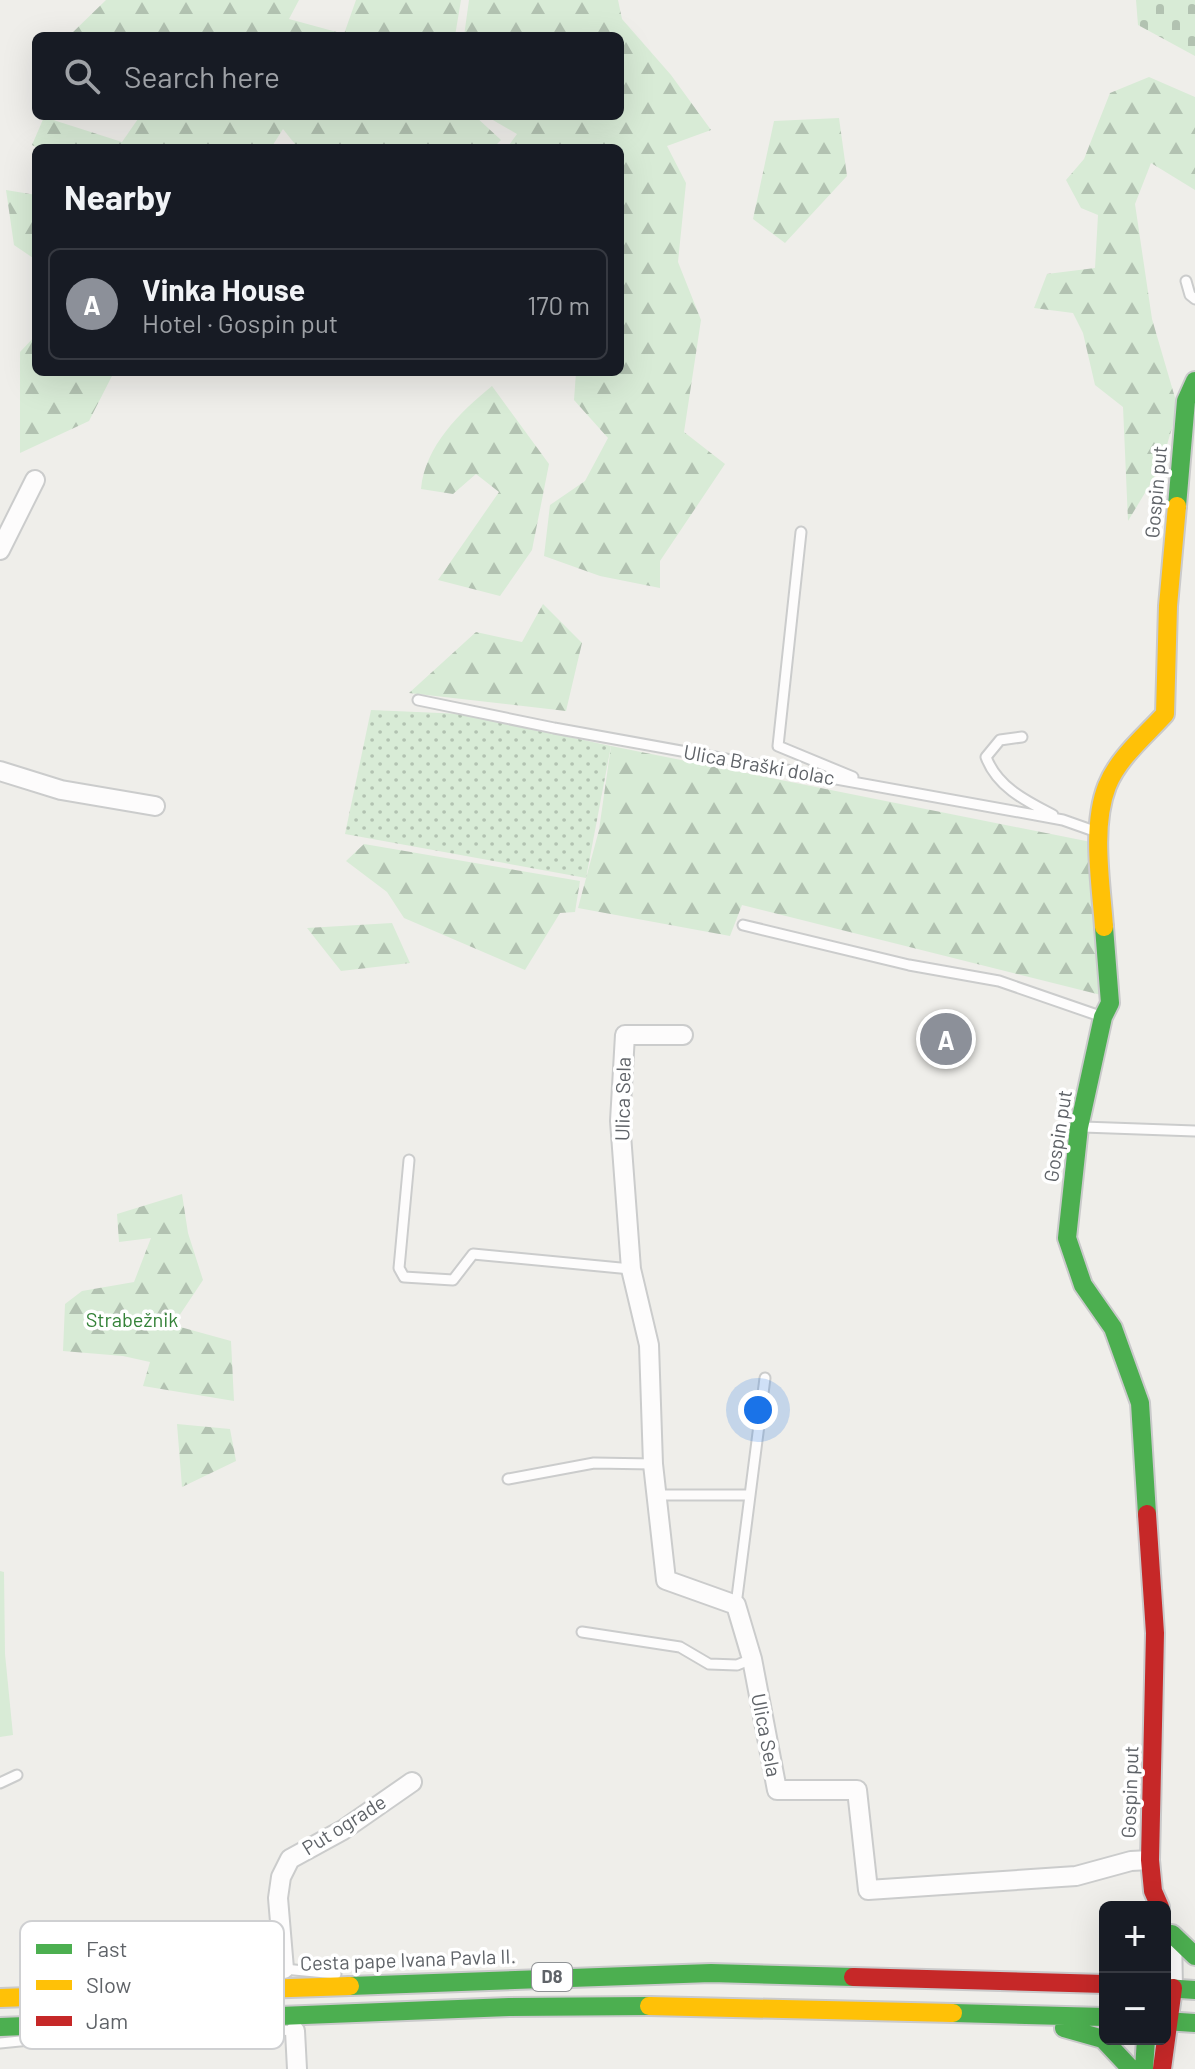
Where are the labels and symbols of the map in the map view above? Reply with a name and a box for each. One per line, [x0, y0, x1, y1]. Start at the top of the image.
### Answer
street label: Gospin put [1139, 445, 1171, 539]
street label: Ulica Braški dolac [682, 739, 837, 789]
pin: A [920, 1009, 972, 1069]
street label: Ulica Sela [609, 1057, 635, 1141]
street label: Gospin put [1038, 1088, 1076, 1184]
park label: Strabežnik [86, 1307, 178, 1331]
your location [738, 1390, 778, 1430]
street label: Ulica Sela [747, 1691, 787, 1779]
street label: Gospin put [1115, 1745, 1143, 1839]
street label: Put ograde [297, 1789, 390, 1859]
legend [20, 1921, 284, 2049]
text: Fast [86, 1935, 128, 1961]
street label: Cesta pape Ivana Pavla II. [299, 1943, 516, 1975]
road number: D8 [532, 1963, 572, 1991]
text: Slow [86, 1971, 131, 1997]
text: Jam [86, 2007, 128, 2033]

